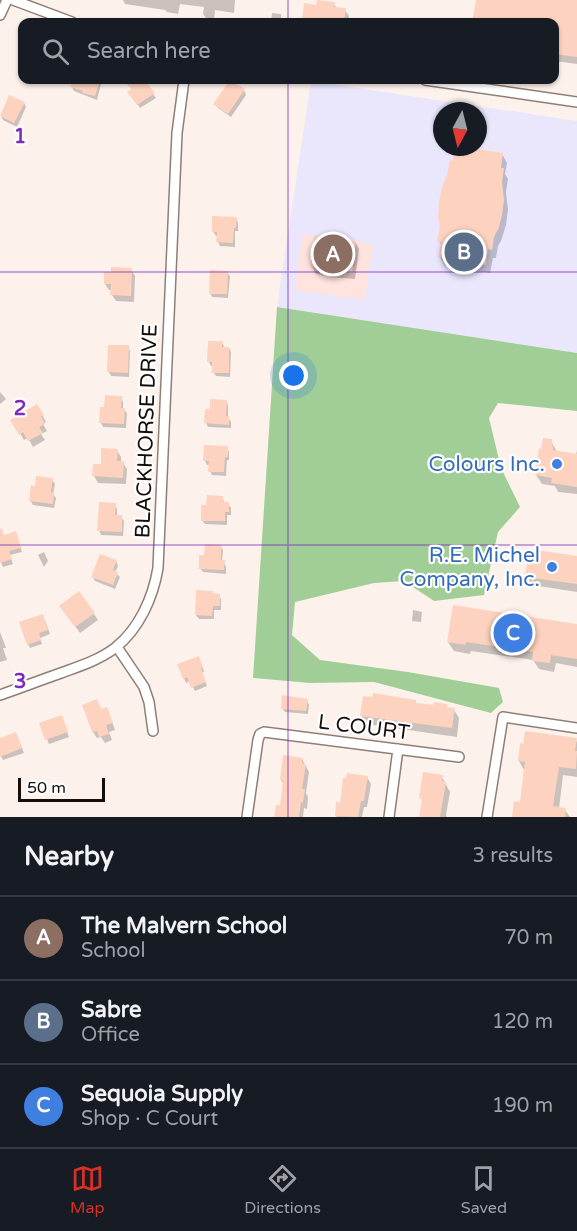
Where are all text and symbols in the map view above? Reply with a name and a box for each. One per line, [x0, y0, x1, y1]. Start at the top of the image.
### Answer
search box [18, 18, 559, 84]
icon: search [39, 35, 72, 68]
text: Search here [87, 38, 211, 64]
north arrow [433, 102, 487, 156]
text: 1 [14, 125, 26, 149]
pin: B [444, 230, 484, 274]
pin: A [314, 232, 352, 276]
street label: BLACKHORSE DRIVE [130, 323, 163, 539]
your location [279, 361, 308, 390]
text: 2 [14, 397, 26, 421]
place label: Colours Inc. [428, 452, 545, 477]
marker: Colours Inc. [550, 457, 564, 471]
place label: R.E. Michel Company, Inc. [399, 543, 540, 592]
marker: R.E. Michel Company, Inc. [545, 560, 559, 574]
pin: C [494, 610, 532, 656]
text: 3 [14, 670, 26, 694]
street label: L COURT [317, 709, 412, 746]
scale bar [18, 775, 105, 802]
text: 50 m [27, 778, 66, 798]
text: Nearby [24, 841, 114, 872]
text: 3 results [473, 844, 553, 868]
text: The Malvern School [81, 913, 287, 939]
text: A [36, 926, 51, 950]
text: 70 m [504, 926, 553, 950]
text: School [81, 939, 145, 963]
text: Sabre [81, 997, 141, 1023]
text: B [37, 1010, 50, 1034]
text: 120 m [492, 1010, 553, 1034]
text: Office [81, 1023, 140, 1047]
text: Sequoia Supply [81, 1081, 243, 1107]
text: C [37, 1094, 50, 1118]
text: 190 m [492, 1094, 553, 1118]
text: Shop · C Court [81, 1107, 218, 1131]
tab: Map [70, 1162, 104, 1218]
tab: Directions [244, 1162, 321, 1218]
tab: Saved [461, 1162, 507, 1218]

